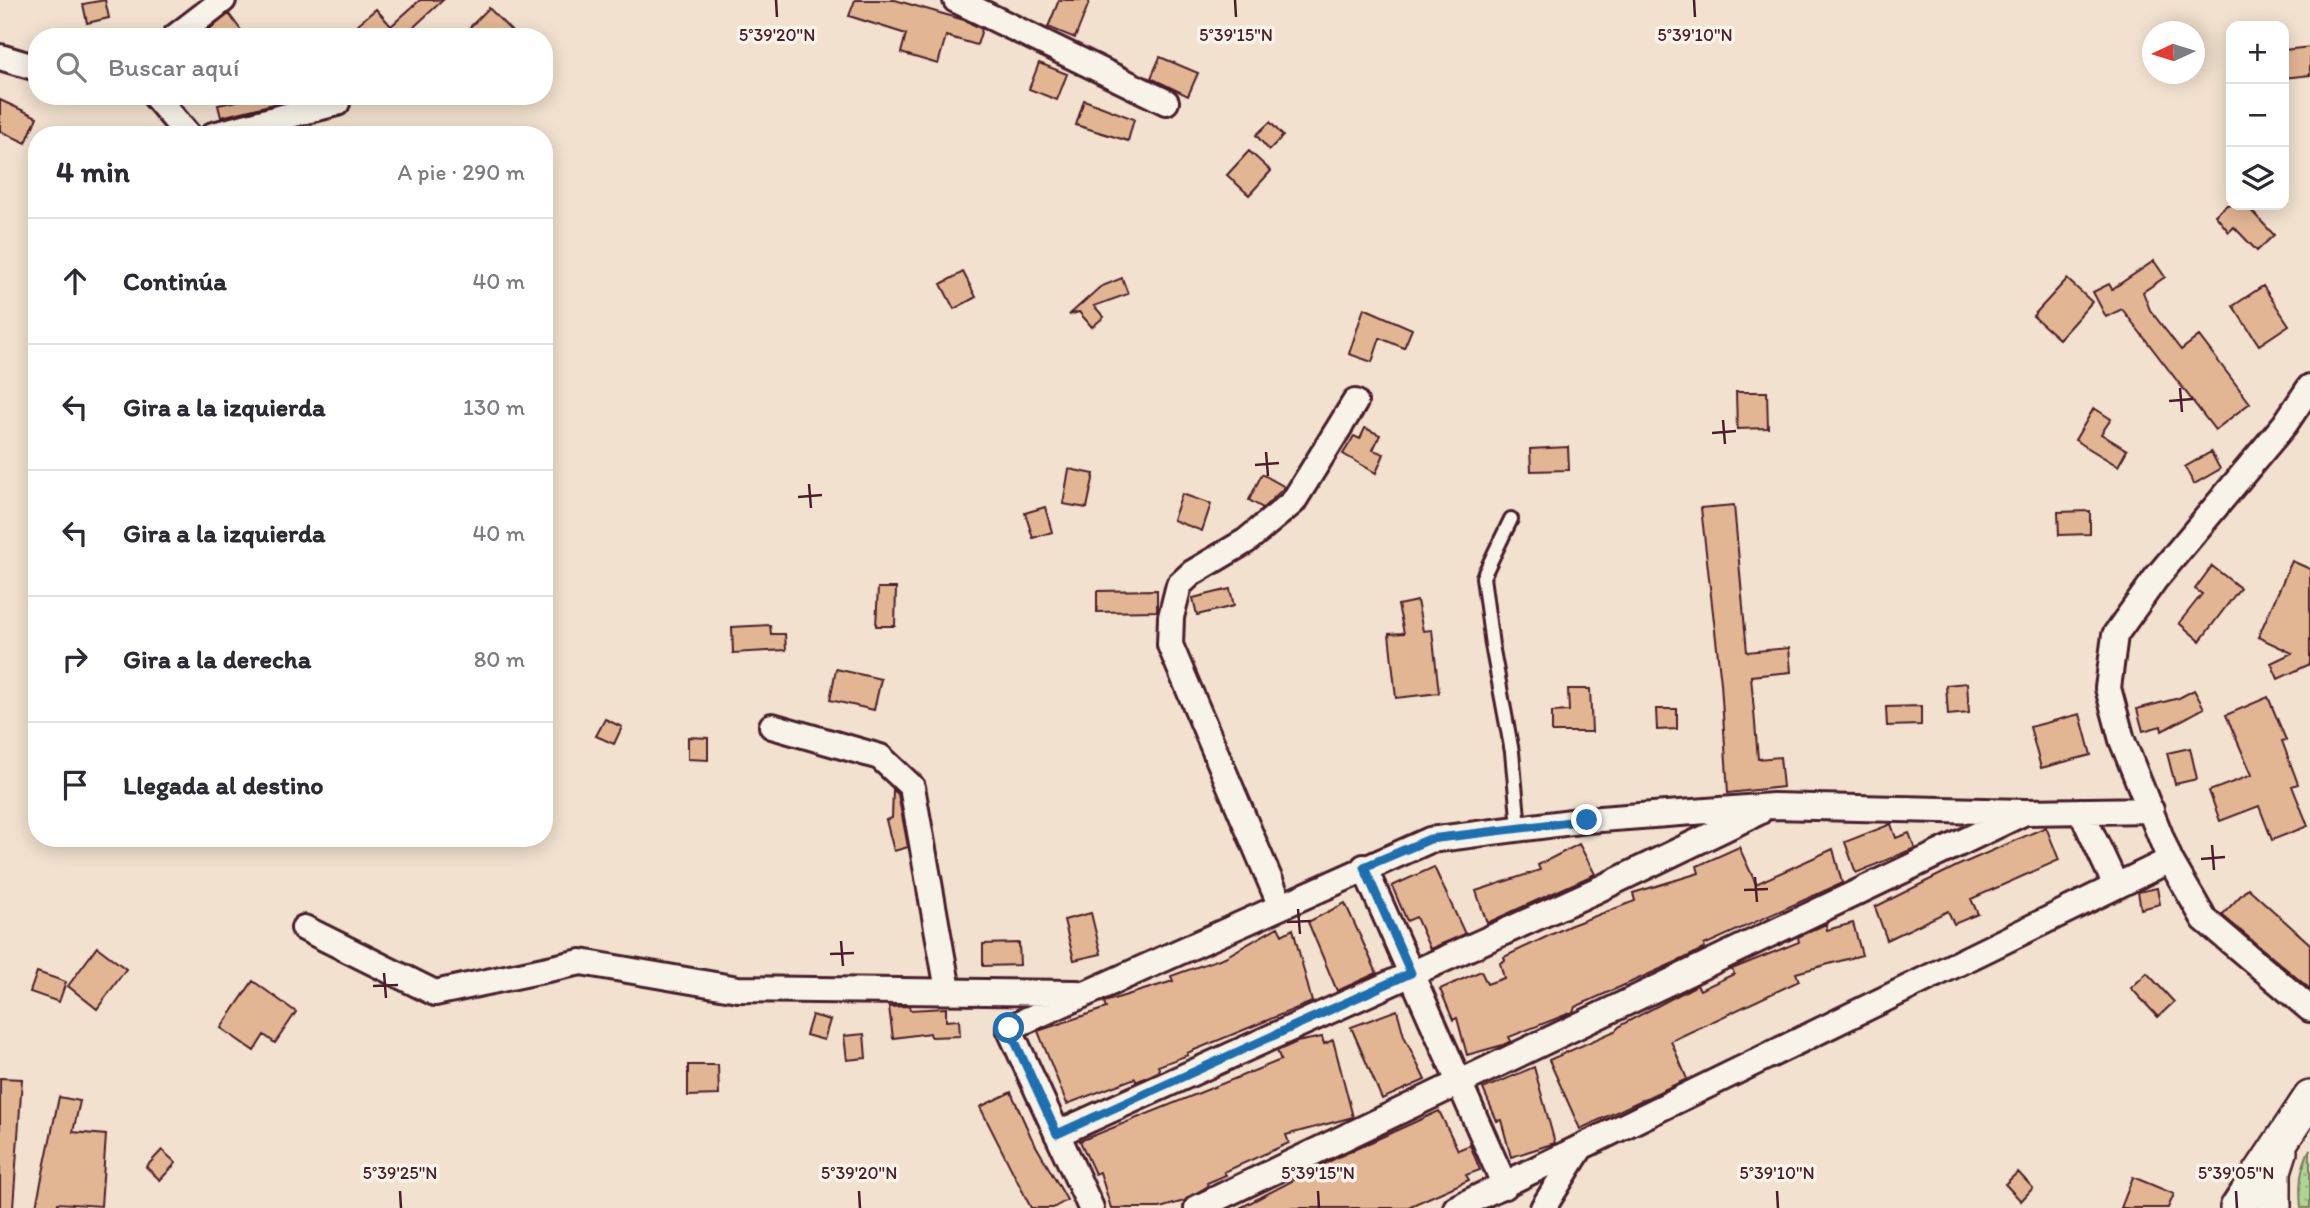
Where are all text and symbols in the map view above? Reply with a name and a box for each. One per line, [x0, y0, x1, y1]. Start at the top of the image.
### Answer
north arrow [2142, 21, 2205, 84]
map controls [2226, 21, 2289, 210]
button: + [2226, 21, 2289, 84]
text: 5°39'20"N [739, 24, 815, 46]
text: 5°39'15"N [1199, 24, 1273, 46]
text: 5°39'10"N [1657, 24, 1733, 46]
search box [28, 28, 553, 105]
icon: search [52, 48, 90, 86]
text: Buscar aquí [108, 51, 239, 83]
button: − [2226, 84, 2289, 147]
button: layers [2226, 147, 2289, 210]
text: 4 min [56, 153, 130, 190]
text: A pie · 290 m [397, 158, 525, 186]
icon: ahead [56, 262, 94, 300]
text: Continúa [123, 265, 227, 297]
text: 40 m [472, 267, 525, 295]
icon: left [56, 388, 94, 426]
text: Gira a la izquierda [123, 391, 326, 423]
text: 130 m [463, 393, 525, 421]
icon: left [56, 514, 94, 552]
text: Gira a la izquierda [123, 517, 326, 549]
text: 40 m [472, 519, 525, 547]
icon: right [56, 640, 94, 678]
text: Gira a la derecha [123, 643, 311, 675]
text: 80 m [474, 645, 525, 673]
icon: arrive [56, 766, 94, 804]
text: Llegada al destino [123, 769, 324, 801]
route end [1571, 804, 1602, 835]
route start [993, 1012, 1024, 1043]
text: 5°39'25"N [363, 1162, 437, 1184]
text: 5°39'20"N [821, 1162, 897, 1184]
text: 5°39'15"N [1281, 1162, 1355, 1184]
text: 5°39'10"N [1739, 1162, 1815, 1184]
text: 5°39'05"N [2198, 1162, 2274, 1184]

